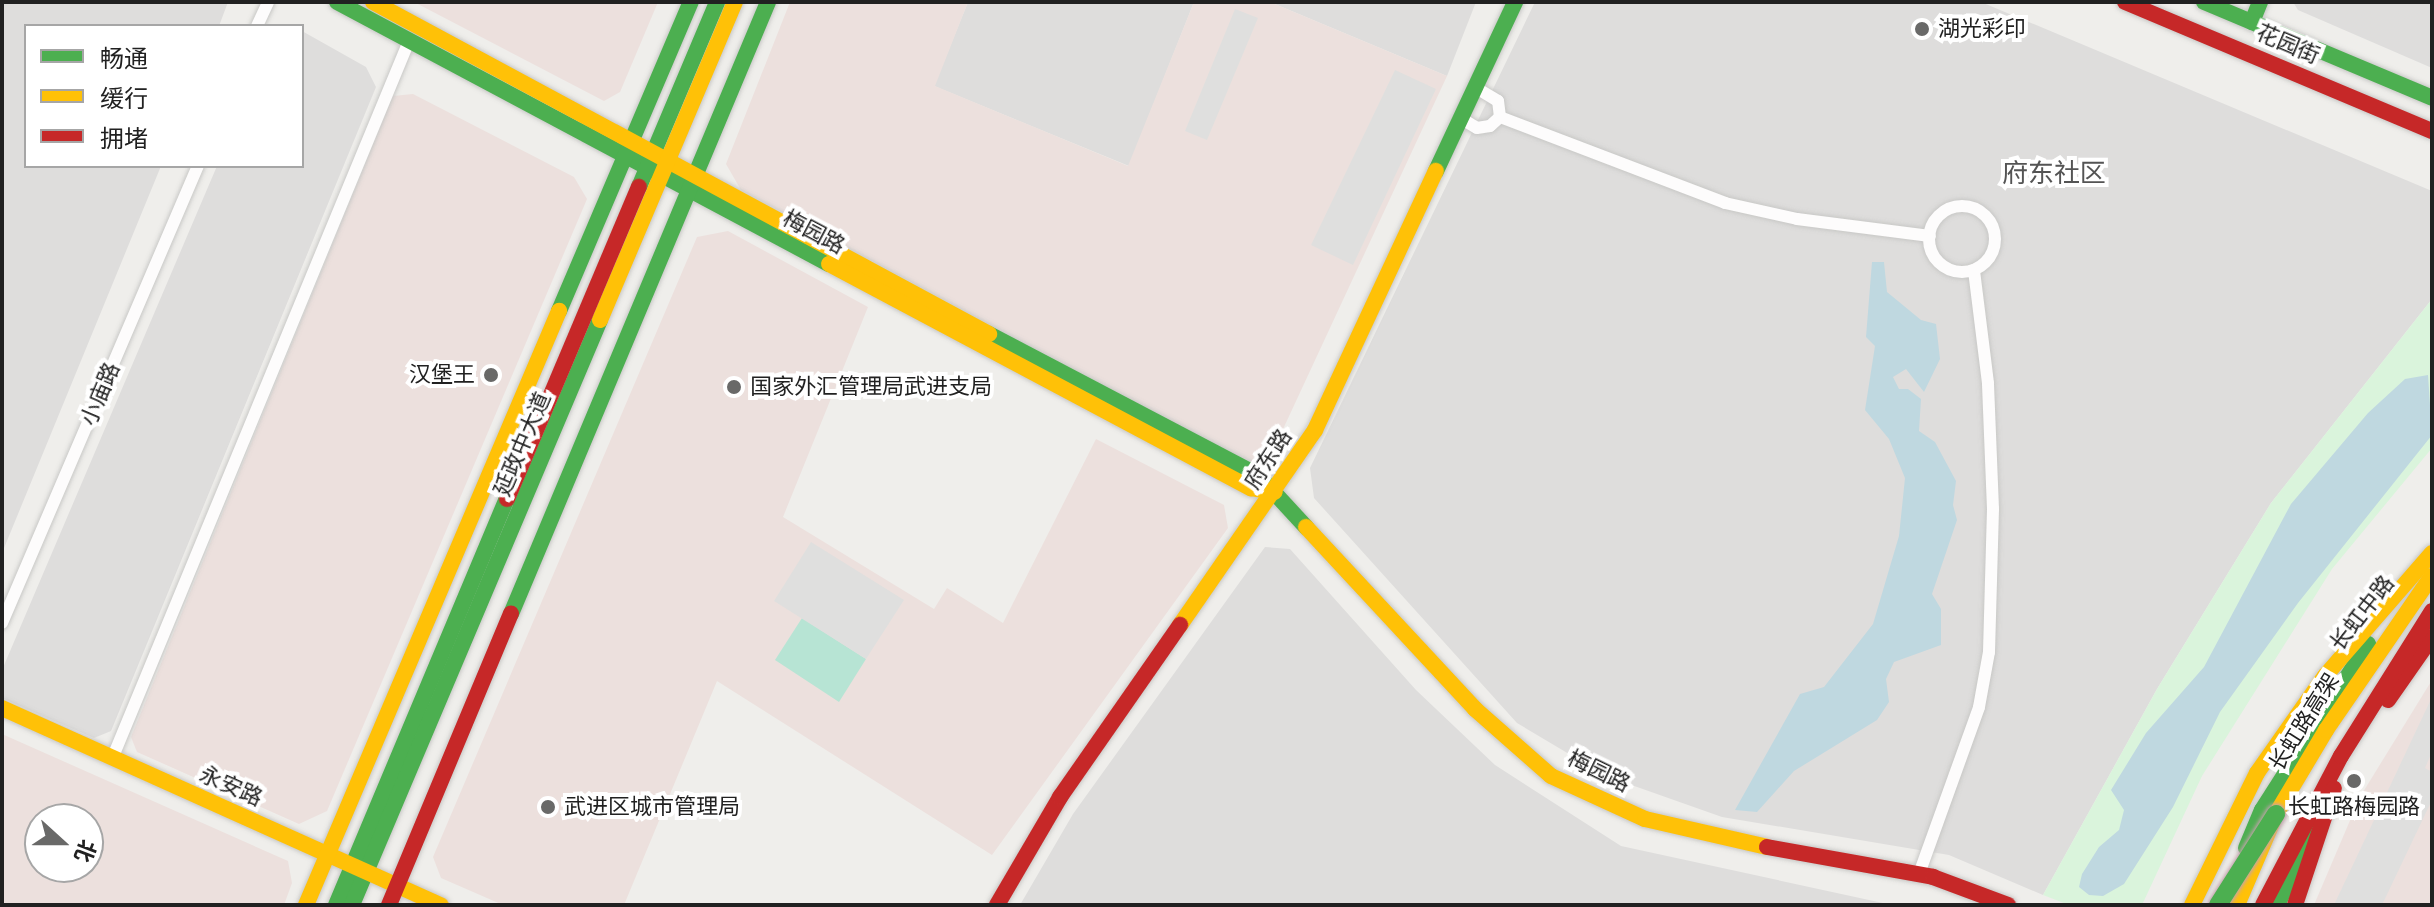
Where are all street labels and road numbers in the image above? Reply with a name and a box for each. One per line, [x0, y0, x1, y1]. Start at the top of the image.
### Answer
street label: 花园街 [2252, 19, 2324, 69]
street label: 梅园路 [779, 205, 849, 259]
street label: 小庙路 [75, 358, 125, 430]
street label: 延政中大道 [488, 388, 556, 500]
street label: 府东路 [1239, 424, 1297, 494]
street label: 长虹中路 [2325, 570, 2399, 656]
street label: 长虹路高架 [2264, 668, 2344, 776]
street label: 梅园路 [1564, 745, 1634, 797]
street label: 永安路 [195, 761, 267, 811]

